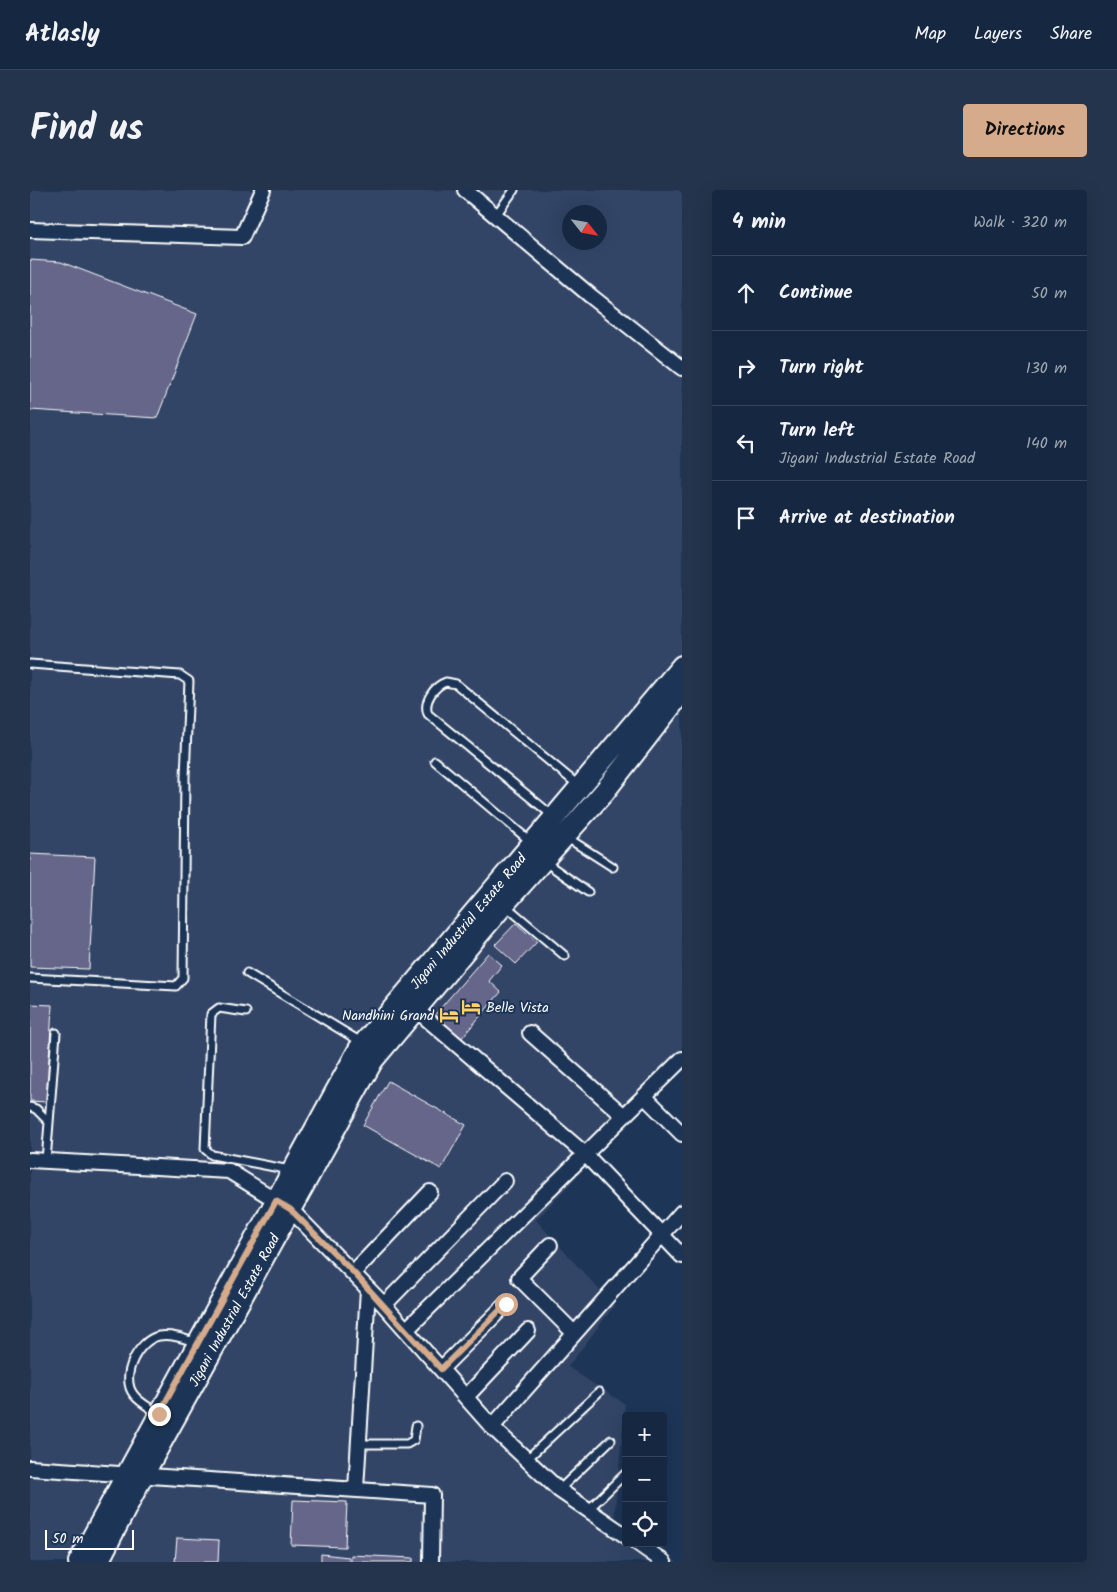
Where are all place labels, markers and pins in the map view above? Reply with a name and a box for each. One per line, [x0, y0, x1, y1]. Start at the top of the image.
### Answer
hotel icon: Belle Vista [460, 996, 482, 1018]
place label: Belle Vista [486, 997, 549, 1019]
hotel icon: Nandhini Grand [438, 1004, 460, 1026]
place label: Nandhini Grand [342, 1005, 435, 1027]

